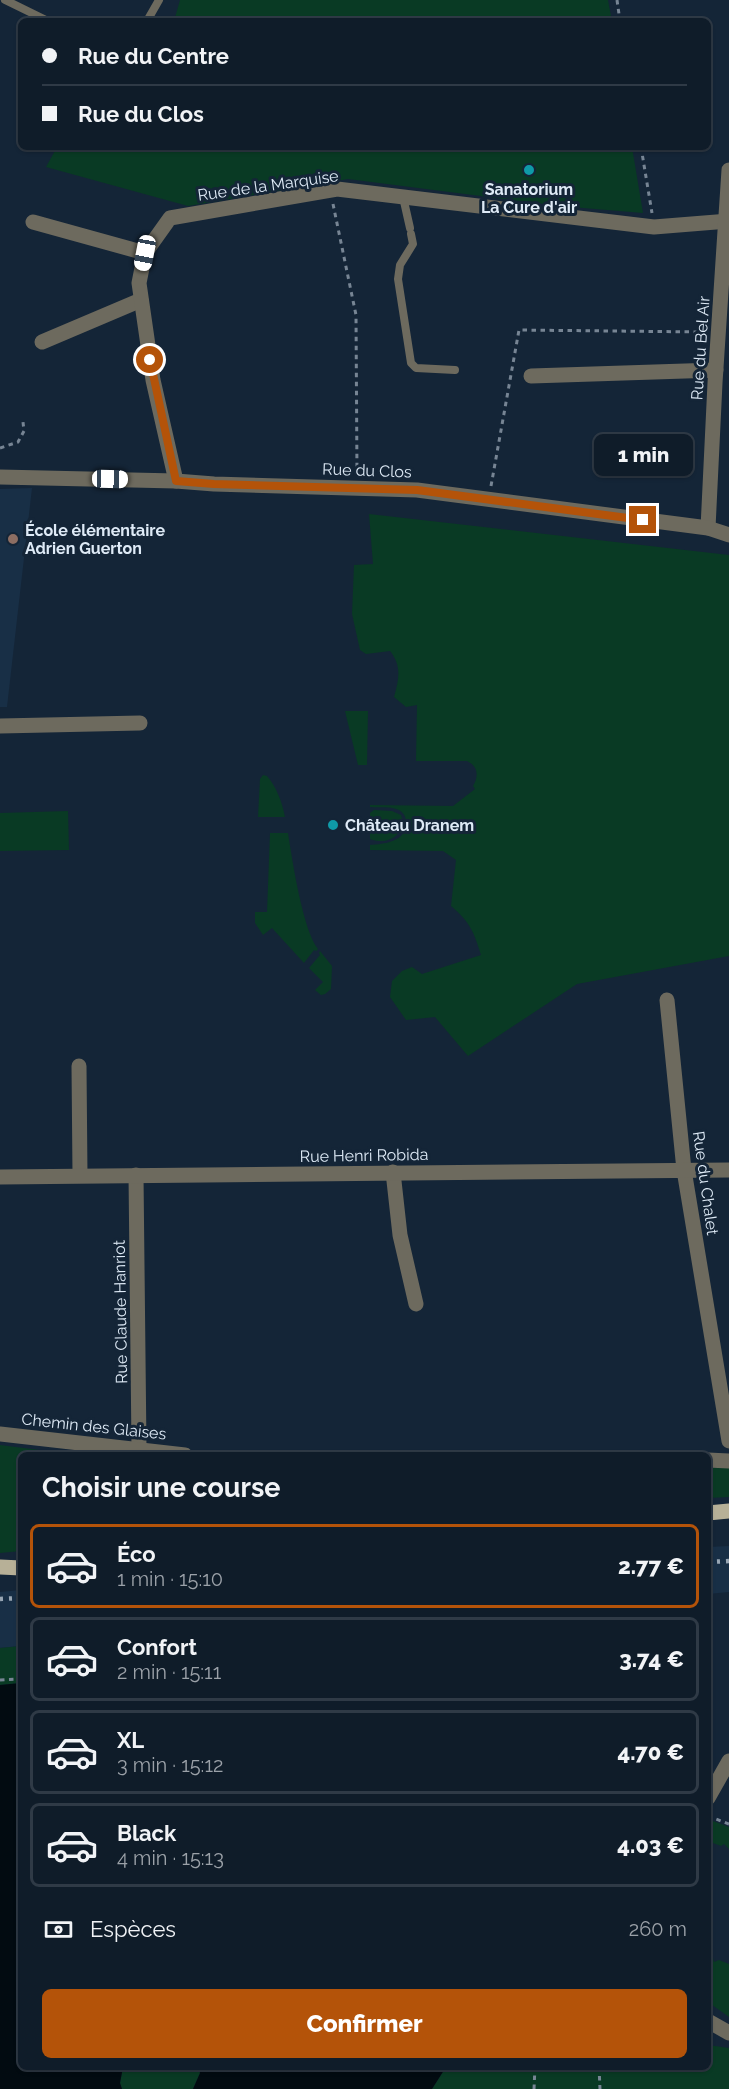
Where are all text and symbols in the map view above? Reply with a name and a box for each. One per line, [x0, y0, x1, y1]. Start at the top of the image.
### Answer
text: Rue du Centre [78, 43, 229, 69]
text: Rue du Clos [78, 101, 204, 127]
marker: Sanatorium La Cure d'air [522, 163, 536, 177]
street label: Rue de la Marquise [196, 166, 340, 205]
place label: Sanatorium La Cure d'air [481, 180, 577, 217]
car [133, 234, 157, 272]
street label: Rue du Bel Air [687, 295, 714, 401]
route start [136, 346, 163, 373]
callout: 1 min [594, 433, 692, 475]
text: 1 min [618, 443, 669, 467]
street label: Rue du Clos [322, 459, 412, 482]
car [92, 470, 128, 488]
route end [629, 506, 656, 533]
place label: École élémentaire Adrien Guerton [25, 520, 165, 558]
marker: École élémentaire Adrien Guerton [6, 532, 20, 546]
place label: Château Dranem [345, 816, 474, 835]
marker: Château Dranem [326, 818, 340, 832]
street label: Rue du Chalet [689, 1130, 722, 1237]
street label: Rue Henri Robida [300, 1145, 428, 1166]
street label: Rue Claude Hanriot [110, 1239, 131, 1384]
street label: Chemin des Glaises [21, 1409, 167, 1444]
text: Choisir une course [42, 1472, 280, 1503]
icon: car [45, 1539, 99, 1593]
text: Éco [117, 1541, 156, 1567]
text: 2.77 € [618, 1553, 684, 1579]
text: 1 min · 15:10 [117, 1567, 223, 1591]
icon: car [45, 1632, 99, 1686]
text: Confort [117, 1634, 197, 1660]
text: 3.74 € [619, 1646, 684, 1672]
text: 2 min · 15:11 [117, 1660, 221, 1684]
icon: car [45, 1725, 99, 1779]
text: XL [117, 1727, 144, 1753]
text: 4.70 € [618, 1739, 684, 1765]
text: 3 min · 15:12 [117, 1753, 223, 1777]
icon: car [45, 1818, 99, 1872]
text: Black [117, 1820, 176, 1846]
text: 4.03 € [617, 1832, 684, 1858]
text: 4 min · 15:13 [117, 1846, 224, 1870]
icon: cash [42, 1913, 75, 1946]
text: Espèces [90, 1916, 176, 1942]
text: 260 m [629, 1917, 687, 1941]
button: Confirmer [42, 1989, 687, 2058]

